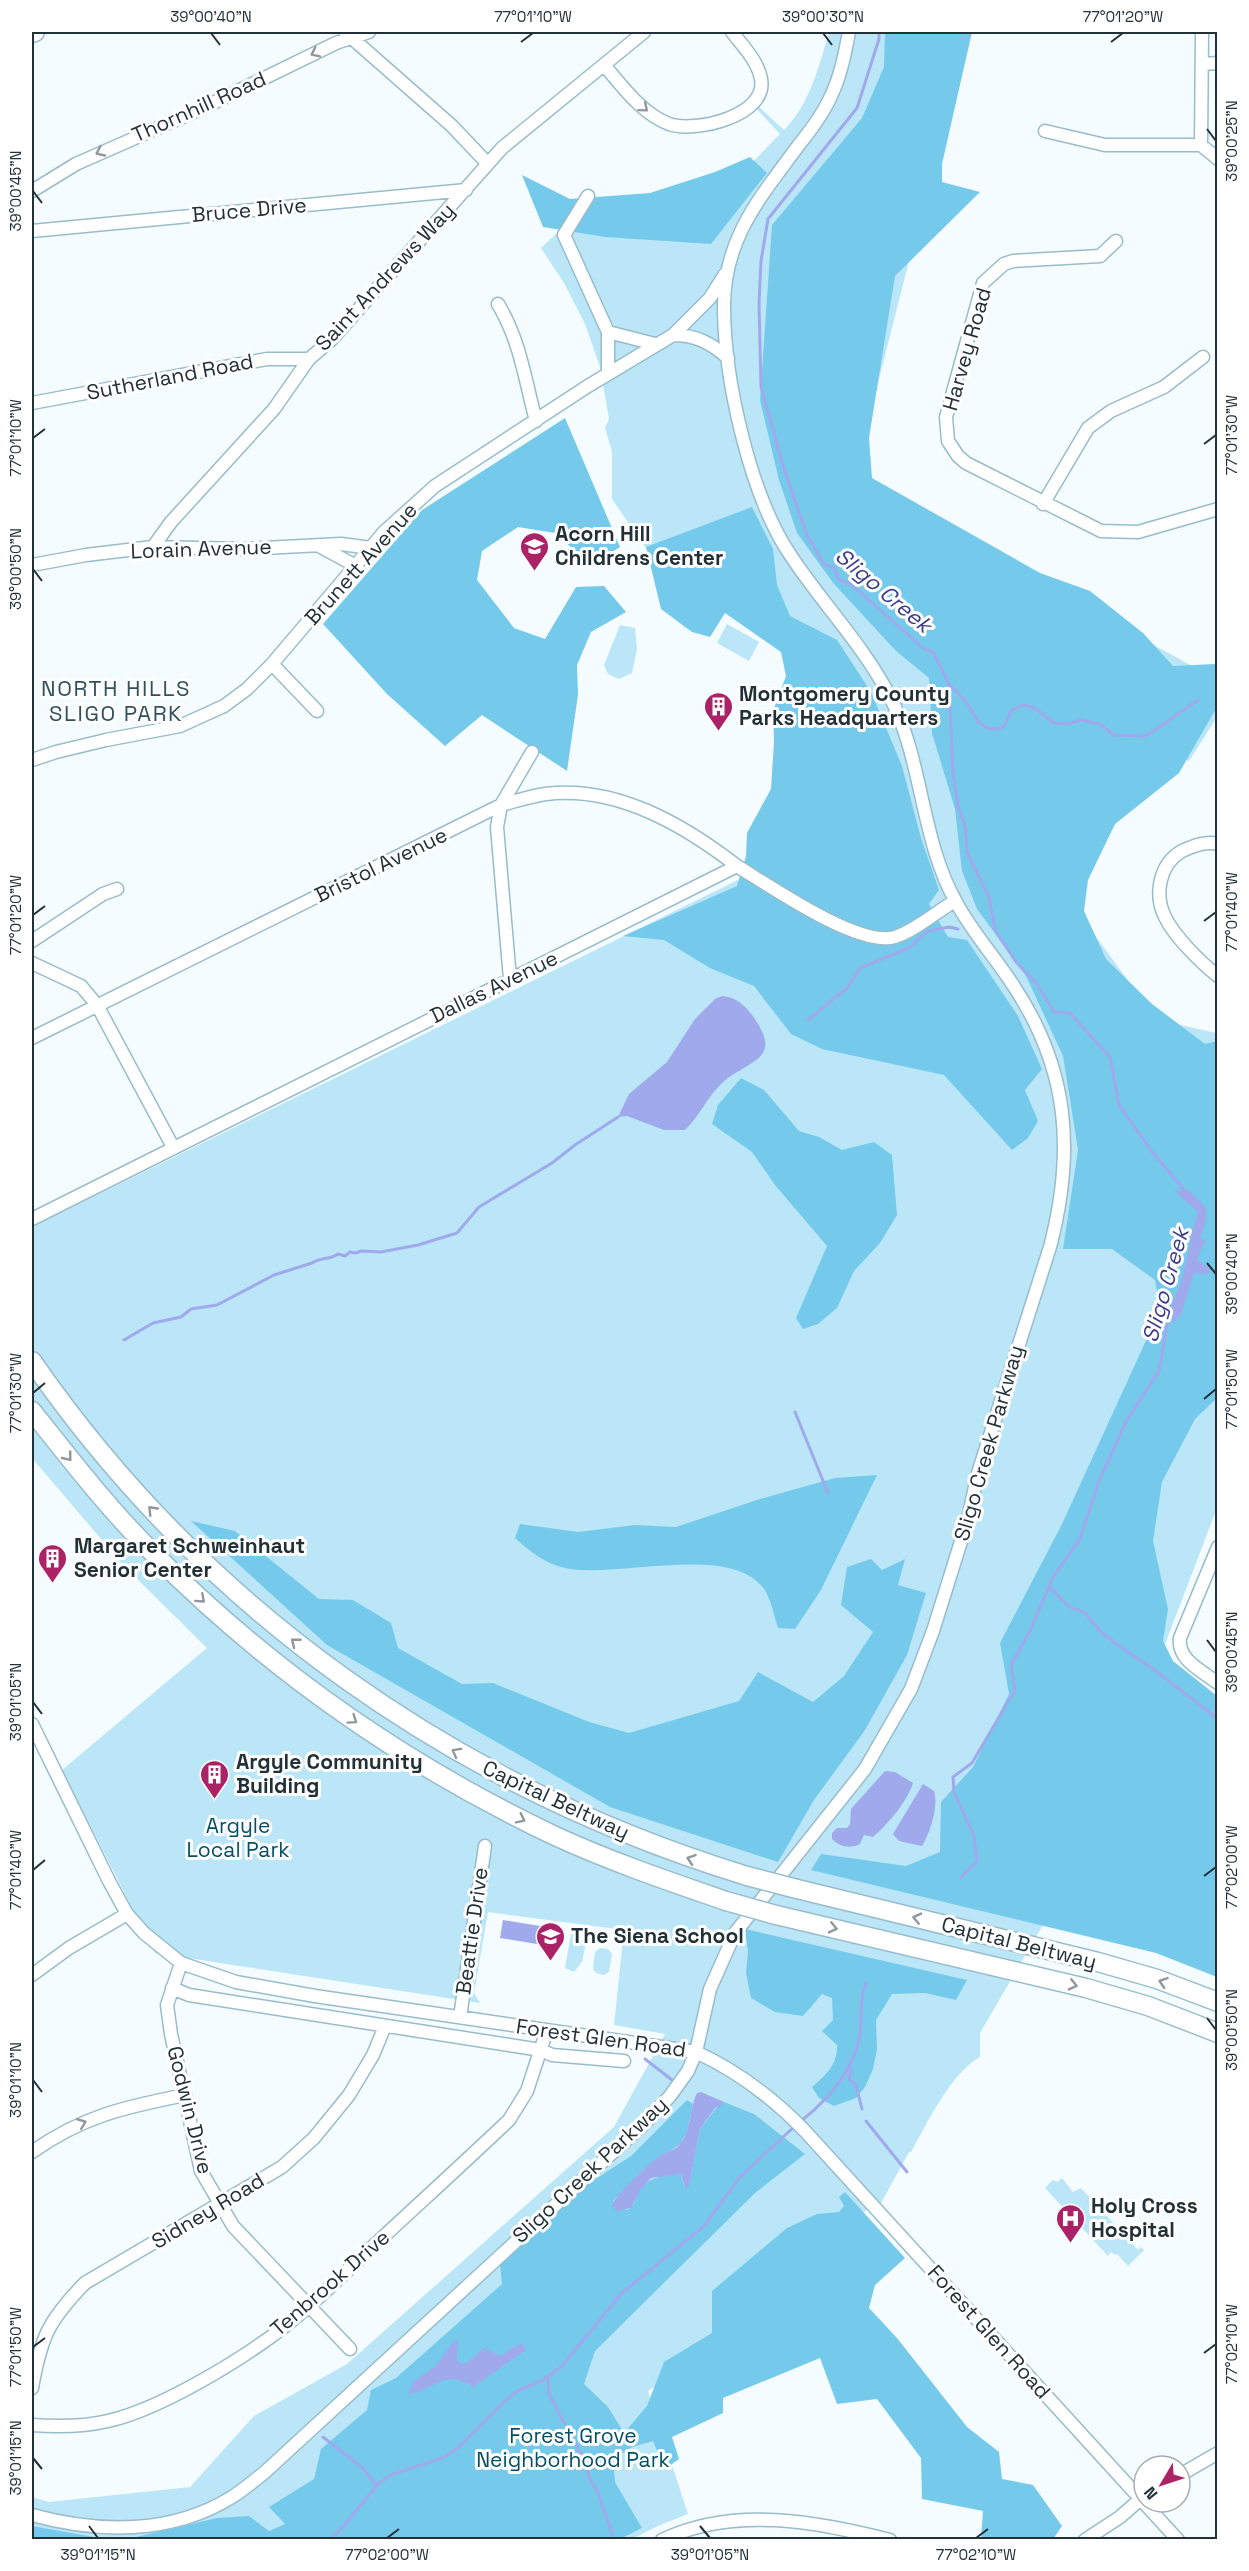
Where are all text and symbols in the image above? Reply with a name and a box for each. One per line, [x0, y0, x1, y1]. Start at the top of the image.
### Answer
text: 39°00'40"N [170, 7, 252, 26]
text: 77°01'10"W [494, 7, 572, 26]
text: 39°00'30"N [782, 7, 864, 26]
text: 77°01'20"W [1083, 7, 1163, 26]
one-way arrow [311, 46, 322, 58]
street label: Thornhill Road [127, 65, 270, 148]
text: 39°00'25"N [1222, 100, 1241, 182]
one-way arrow [637, 101, 648, 112]
one-way arrow [96, 145, 107, 157]
text: 39°00'45"N [6, 150, 25, 232]
street label: Bruce Drive [190, 191, 308, 228]
street label: Saint Andrews Way [309, 197, 460, 356]
street label: Harvey Road [936, 284, 997, 414]
street label: Sutherland Road [84, 347, 256, 406]
text: 77°01'30"W [1222, 395, 1241, 475]
text: 77°01'10"W [6, 399, 25, 477]
street label: Brunett Avenue [299, 497, 423, 631]
place label: Acorn Hill Childrens Center [555, 520, 723, 571]
text: 39°00'50"N [6, 528, 25, 610]
school or university icon: Acorn Hill Childrens Center [518, 530, 550, 572]
street label: Lorain Avenue [130, 533, 272, 564]
water label: Sligo Creek [830, 541, 940, 640]
district label: NORTH HILLS SLIGO PARK [41, 674, 191, 727]
place label: Montgomery County Parks Headquarters [739, 680, 950, 731]
building icon: Montgomery County Parks Headquarters [702, 690, 734, 732]
street label: Bristol Avenue [310, 821, 452, 908]
text: 77°01'40"W [1222, 872, 1241, 952]
text: 77°01'20"W [6, 875, 25, 955]
street label: Dallas Avenue [426, 944, 562, 1029]
water label: Sligo Creek [1135, 1223, 1195, 1345]
text: 39°00'40"N [1222, 1233, 1241, 1315]
street label: Sligo Creek Parkway [948, 1342, 1029, 1544]
text: 77°01'50"W [1222, 1349, 1241, 1429]
text: 77°01'30"W [6, 1353, 25, 1433]
one-way arrow [60, 1450, 71, 1461]
one-way arrow [149, 1506, 160, 1517]
place label: Margaret Schweinhaut Senior Center [74, 1532, 305, 1583]
building icon: Margaret Schweinhaut Senior Center [37, 1542, 69, 1584]
one-way arrow [194, 1592, 204, 1603]
text: 39°00'45"N [1222, 1611, 1241, 1693]
one-way arrow [291, 1639, 302, 1650]
text: 39°01'05"N [6, 1663, 25, 1741]
one-way arrow [347, 1713, 358, 1724]
place label: Argyle Community Building [236, 1748, 423, 1799]
one-way arrow [452, 1748, 463, 1759]
street label: Capital Beltway [479, 1754, 634, 1845]
building icon: Argyle Community Building [199, 1758, 231, 1800]
one-way arrow [515, 1811, 526, 1823]
park label: Argyle Local Park [186, 1812, 290, 1863]
text: 77°02'00"W [1222, 1825, 1241, 1909]
text: 77°01'40"W [6, 1830, 25, 1910]
one-way arrow [686, 1853, 697, 1866]
street label: Beattie Drive [449, 1866, 494, 1996]
street label: Capital Beltway [939, 1910, 1099, 1975]
one-way arrow [912, 1912, 922, 1925]
school or university icon: The Siena School [534, 1920, 566, 1962]
one-way arrow [828, 1921, 838, 1934]
place label: The Siena School [571, 1922, 744, 1949]
one-way arrow [1158, 1976, 1169, 1989]
one-way arrow [1067, 1978, 1077, 1991]
text: 39°00'50"N [1222, 1989, 1241, 2071]
street label: Forest Glen Road [514, 2012, 688, 2063]
text: 39°01'10"N [6, 2042, 25, 2118]
street label: Godwin Drive [162, 2043, 219, 2177]
street label: Sligo Creek Parkway [506, 2091, 673, 2249]
one-way arrow [76, 2118, 87, 2130]
street label: Sidney Road [147, 2166, 269, 2255]
place label: Holy Cross Hospital [1091, 2192, 1198, 2243]
hospital icon: Holy Cross Hospital [1054, 2202, 1086, 2244]
street label: Tenbrook Drive [264, 2223, 395, 2342]
street label: Forest Glen Road [922, 2259, 1057, 2404]
text: 77°02'10"W [1222, 2304, 1241, 2384]
text: 77°01'50"W [6, 2307, 25, 2387]
text: 39°01'15"N [6, 2420, 25, 2496]
park label: Forest Grove Neighborhood Park [476, 2422, 670, 2473]
north arrow [1132, 2454, 1192, 2514]
text: N [1139, 2482, 1162, 2504]
text: 39°01'15"N [60, 2545, 136, 2564]
text: 77°02'00"W [345, 2545, 429, 2564]
text: 39°01'05"N [671, 2545, 749, 2564]
text: 77°02'10"W [936, 2545, 1016, 2564]

